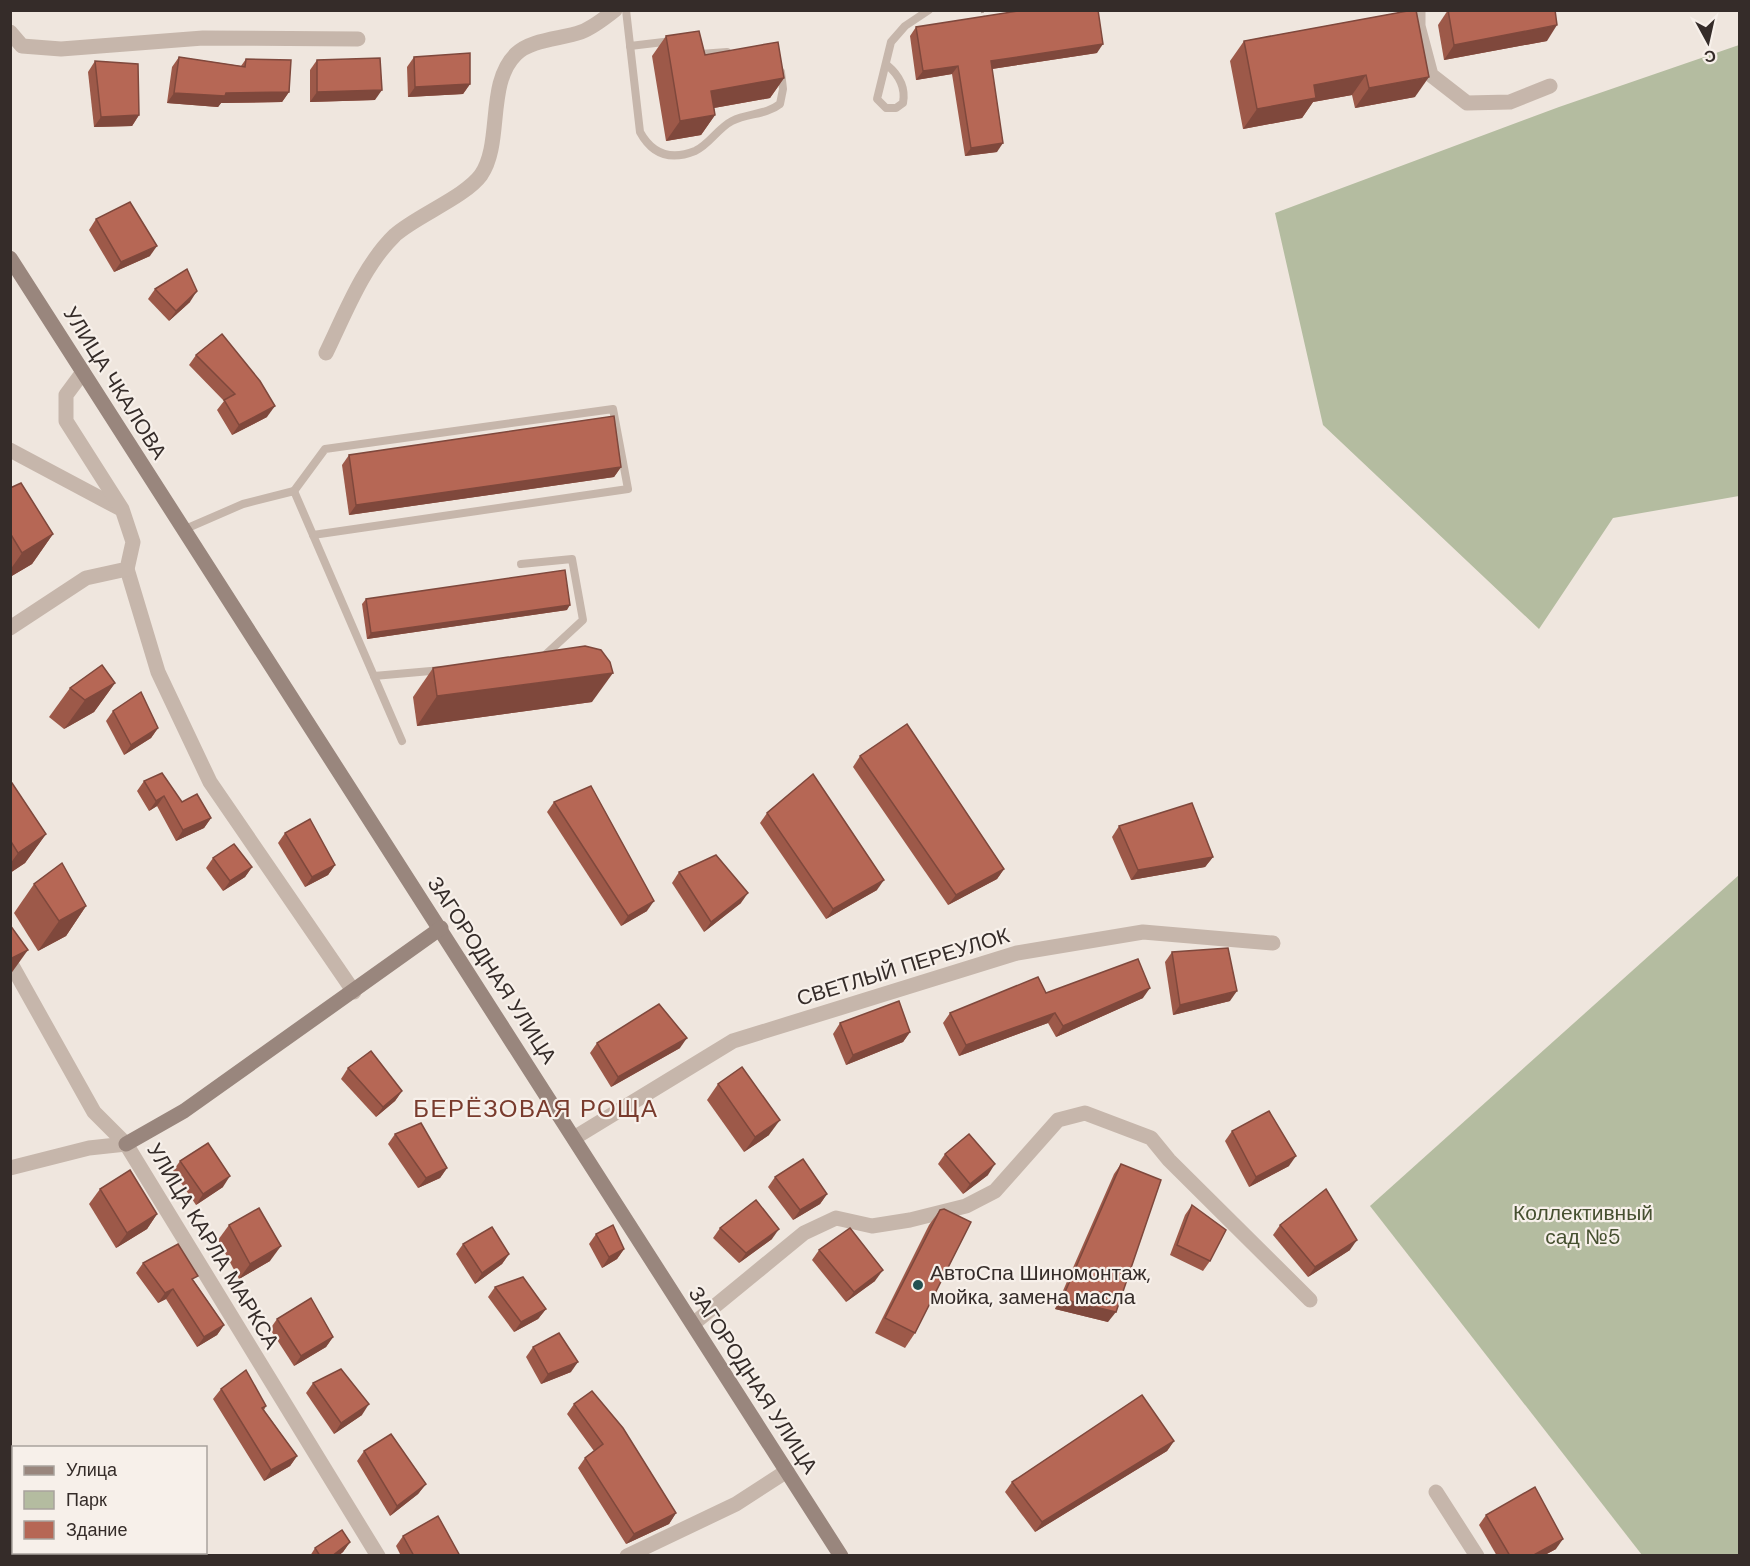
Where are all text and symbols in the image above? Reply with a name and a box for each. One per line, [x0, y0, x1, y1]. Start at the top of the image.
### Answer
north arrow [1678, 12, 1738, 72]
text: С [1702, 45, 1717, 68]
street label: УЛИЦА ЧКАЛОВА [57, 301, 173, 465]
street label: ЗАГОРОДНАЯ УЛИЦА [421, 871, 563, 1069]
street label: СВЕТЛЫЙ ПЕРЕУЛОК [793, 921, 1013, 1013]
district label: БЕРЁЗОВАЯ РОЩА [413, 1093, 659, 1124]
street label: УЛИЦА КАРЛА МАРКСА [140, 1138, 286, 1354]
park label: Коллективный сад №5 [1513, 1199, 1653, 1251]
place label: АвтоСпа Шиномонтаж, мойка, замена масла [930, 1259, 1151, 1311]
marker: АвтоСпа Шиномонтаж, мойка, замена масла [911, 1278, 925, 1292]
street label: ЗАГОРОДНАЯ УЛИЦА [682, 1281, 824, 1479]
legend [12, 1446, 207, 1554]
text: Улица [66, 1458, 118, 1482]
text: Парк [66, 1488, 107, 1512]
text: Здание [66, 1518, 127, 1542]

